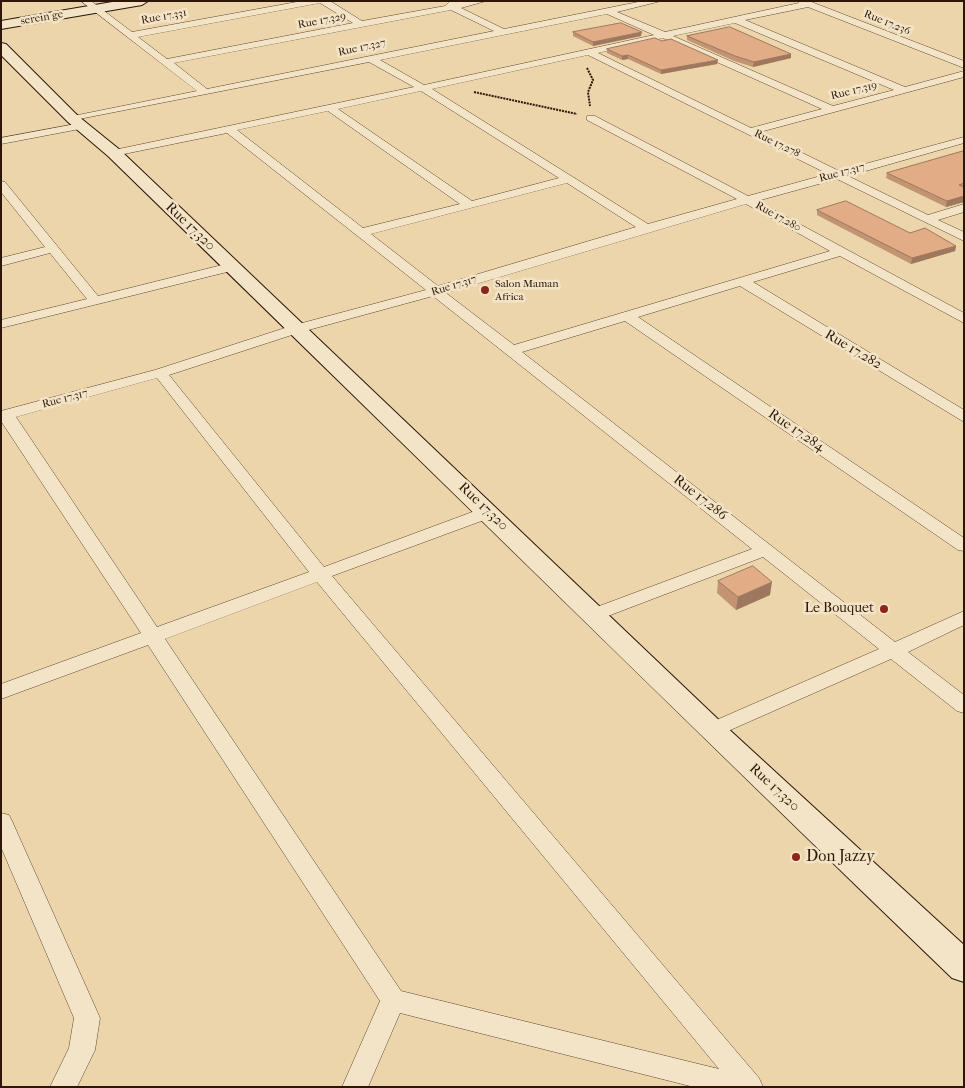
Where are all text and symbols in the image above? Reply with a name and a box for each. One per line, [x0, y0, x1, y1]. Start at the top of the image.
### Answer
street label: Rue 17.331 [140, 7, 188, 27]
street label: serein ge [20, 8, 64, 28]
street label: Rue 17.236 [862, 8, 912, 38]
street label: Rue 17.329 [297, 10, 347, 32]
street label: Rue 17.327 [337, 37, 387, 59]
street label: Rue 17.319 [830, 79, 878, 103]
street label: Rue 17.278 [752, 127, 802, 161]
street label: Rue 17.317 [818, 161, 866, 185]
street label: Rue 17.320 [162, 199, 218, 255]
street label: Rue 17.280 [753, 199, 803, 235]
street label: Rue 17.317 [430, 273, 478, 299]
place label: Salon Maman Africa [495, 277, 559, 303]
marker: Salon Maman Africa [479, 284, 491, 296]
street label: Rue 17.282 [822, 326, 884, 374]
street label: Rue 17.317 [41, 387, 89, 411]
street label: Rue 17.284 [765, 406, 827, 456]
street label: Rue 17.286 [670, 472, 730, 524]
street label: Rue 17.320 [455, 479, 511, 535]
place label: Le Bouquet [805, 601, 874, 617]
marker: Le Bouquet [878, 603, 890, 615]
street label: Rue 17.320 [745, 761, 803, 815]
place label: Don Jazzy [806, 847, 875, 867]
marker: Don Jazzy [790, 851, 802, 863]

